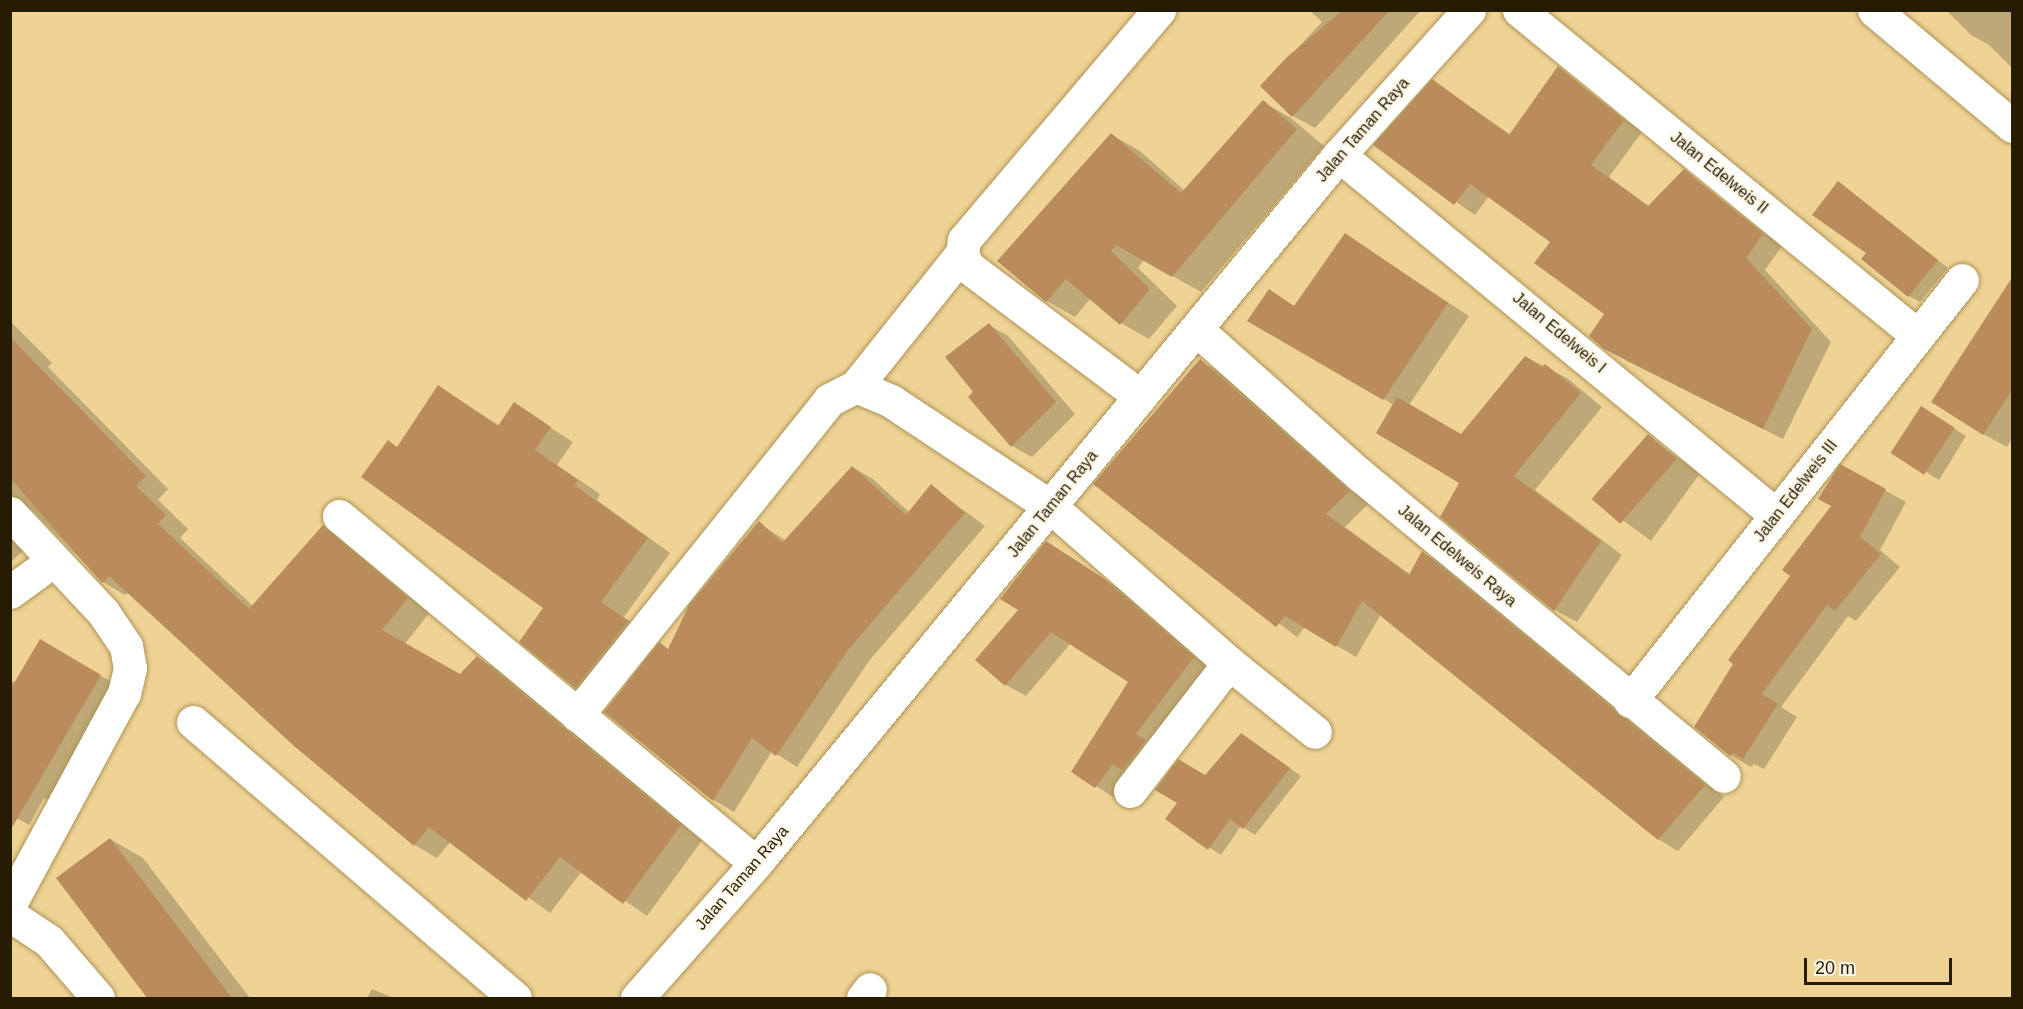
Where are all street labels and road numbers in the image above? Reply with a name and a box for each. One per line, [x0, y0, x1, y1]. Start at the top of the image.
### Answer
street label: Jalan Taman Raya [1312, 74, 1414, 186]
street label: Jalan Edelweis II [1666, 128, 1772, 218]
street label: Jalan Edelweis I [1509, 288, 1609, 378]
street label: Jalan Edelweis III [1750, 436, 1842, 546]
street label: Jalan Taman Raya [1004, 446, 1102, 562]
street label: Jalan Edelweis Raya [1394, 501, 1520, 611]
street label: Jalan Taman Raya [691, 822, 793, 934]

